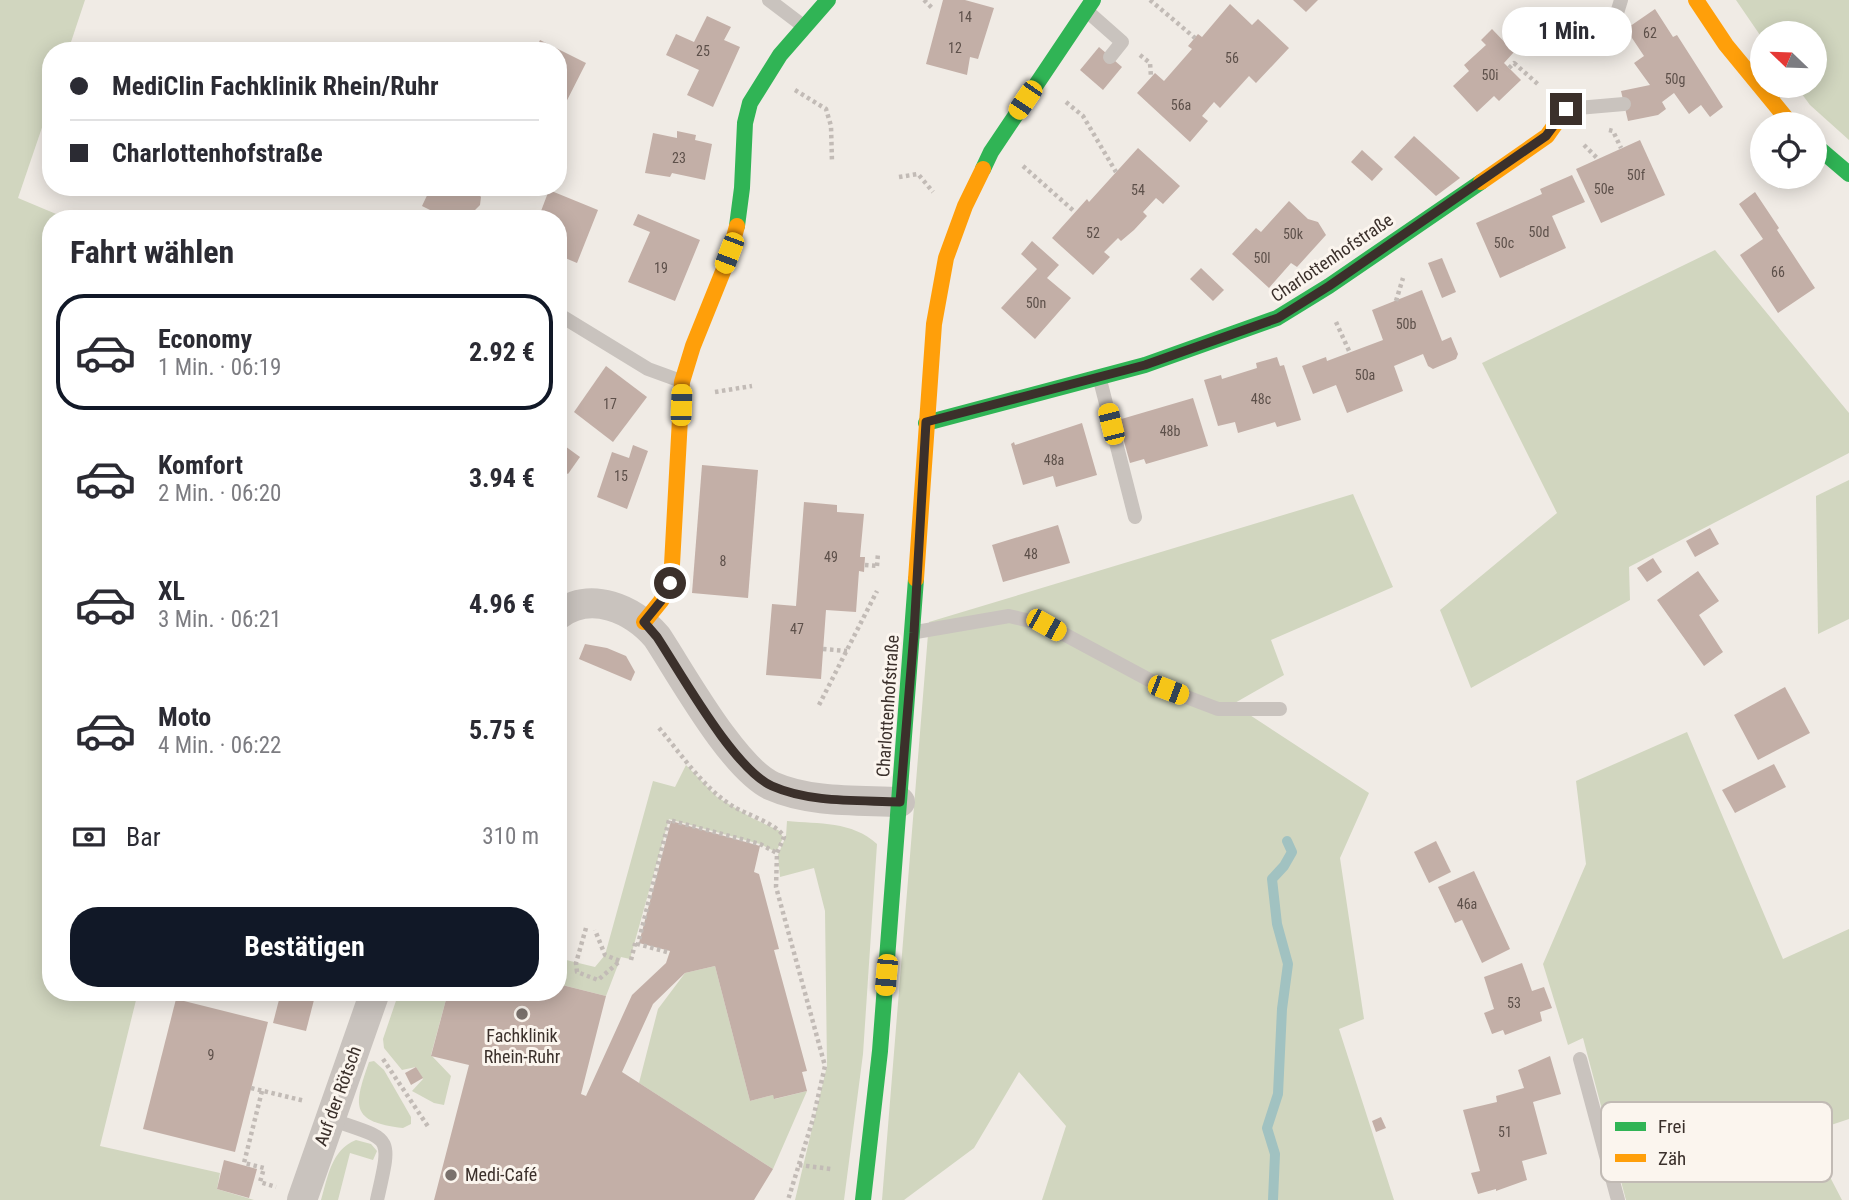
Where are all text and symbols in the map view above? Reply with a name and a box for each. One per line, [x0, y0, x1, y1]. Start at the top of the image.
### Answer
callout: 1 Min. [1501, 7, 1631, 56]
house number: 14 [958, 9, 972, 25]
text: 1 Min. [1538, 18, 1596, 45]
north arrow [1750, 21, 1827, 98]
map controls [1750, 21, 1827, 189]
house number: 62 [1643, 25, 1657, 41]
house number: 12 [948, 40, 962, 56]
house number: 25 [696, 43, 710, 59]
house number: 56 [1225, 50, 1239, 66]
house number: 50i [1481, 67, 1499, 83]
text: MediClin Fachklinik Rhein/Ruhr [112, 71, 439, 101]
house number: 50g [1665, 71, 1685, 87]
car [1005, 77, 1046, 123]
route end [1550, 93, 1582, 125]
house number: 56a [1171, 97, 1191, 113]
button: locate [1750, 112, 1827, 189]
text: Charlottenhofstraße [112, 138, 323, 168]
house number: 23 [672, 150, 686, 166]
house number: 50f [1627, 167, 1646, 183]
house number: 50e [1594, 181, 1615, 197]
house number: 54 [1131, 182, 1145, 198]
street label: Charlottenhofstraße [1267, 209, 1397, 306]
house number: 50d [1529, 224, 1549, 240]
house number: 52 [1086, 225, 1100, 241]
house number: 50k [1283, 226, 1304, 242]
car [712, 230, 747, 276]
text: Fahrt wählen [70, 233, 234, 271]
house number: 50c [1494, 235, 1514, 251]
house number: 50l [1253, 250, 1271, 266]
house number: 19 [654, 260, 668, 276]
house number: 66 [1771, 264, 1785, 280]
house number: 50n [1026, 295, 1046, 311]
house number: 50b [1396, 316, 1416, 332]
icon: car [74, 321, 137, 384]
text: Economy [158, 324, 252, 354]
text: 2.92 € [469, 337, 535, 367]
text: 1 Min. · 06:19 [158, 354, 281, 381]
house number: 50a [1355, 367, 1375, 383]
car [670, 384, 693, 426]
house number: 48c [1251, 391, 1271, 407]
house number: 17 [603, 396, 617, 412]
car [1096, 401, 1127, 447]
house number: 48b [1160, 423, 1180, 439]
icon: car [74, 447, 137, 510]
text: Komfort [158, 450, 243, 480]
house number: 48a [1044, 452, 1064, 468]
text: 3.94 € [469, 463, 535, 493]
house number: 15 [614, 468, 628, 484]
text: 2 Min. · 06:20 [158, 480, 281, 507]
house number: 48 [1024, 546, 1038, 562]
house number: 49 [824, 549, 838, 565]
house number: 8 [720, 553, 727, 569]
route start [654, 567, 686, 599]
icon: car [74, 573, 137, 636]
text: XL [158, 576, 185, 606]
text: 4.96 € [469, 589, 535, 619]
text: 3 Min. · 06:21 [158, 606, 281, 633]
car [1023, 606, 1070, 644]
house number: 47 [790, 621, 804, 637]
street label: Charlottenhofstraße [872, 634, 903, 778]
car [1145, 673, 1192, 707]
icon: car [74, 699, 137, 762]
text: Moto [158, 702, 211, 732]
text: 5.75 € [469, 715, 535, 745]
text: 4 Min. · 06:22 [158, 732, 281, 759]
icon: cash [70, 818, 108, 856]
text: Bar [126, 822, 161, 852]
text: 310 m [482, 823, 539, 850]
house number: 46a [1457, 896, 1477, 912]
button: Bestätigen [70, 907, 539, 987]
car [874, 953, 899, 997]
house number: 53 [1507, 995, 1521, 1011]
marker: Fachklinik Rhein-Ruhr [514, 1006, 530, 1022]
place label: Fachklinik Rhein-Ruhr [484, 1025, 561, 1067]
street label: Auf der Rötsch [310, 1043, 365, 1149]
house number: 9 [208, 1047, 214, 1063]
legend [1601, 1102, 1832, 1182]
text: Frei [1658, 1115, 1686, 1138]
house number: 51 [1498, 1124, 1512, 1140]
text: Zäh [1658, 1147, 1686, 1170]
place label: Medi-Café [465, 1164, 537, 1185]
marker: Medi-Café [443, 1167, 459, 1183]

